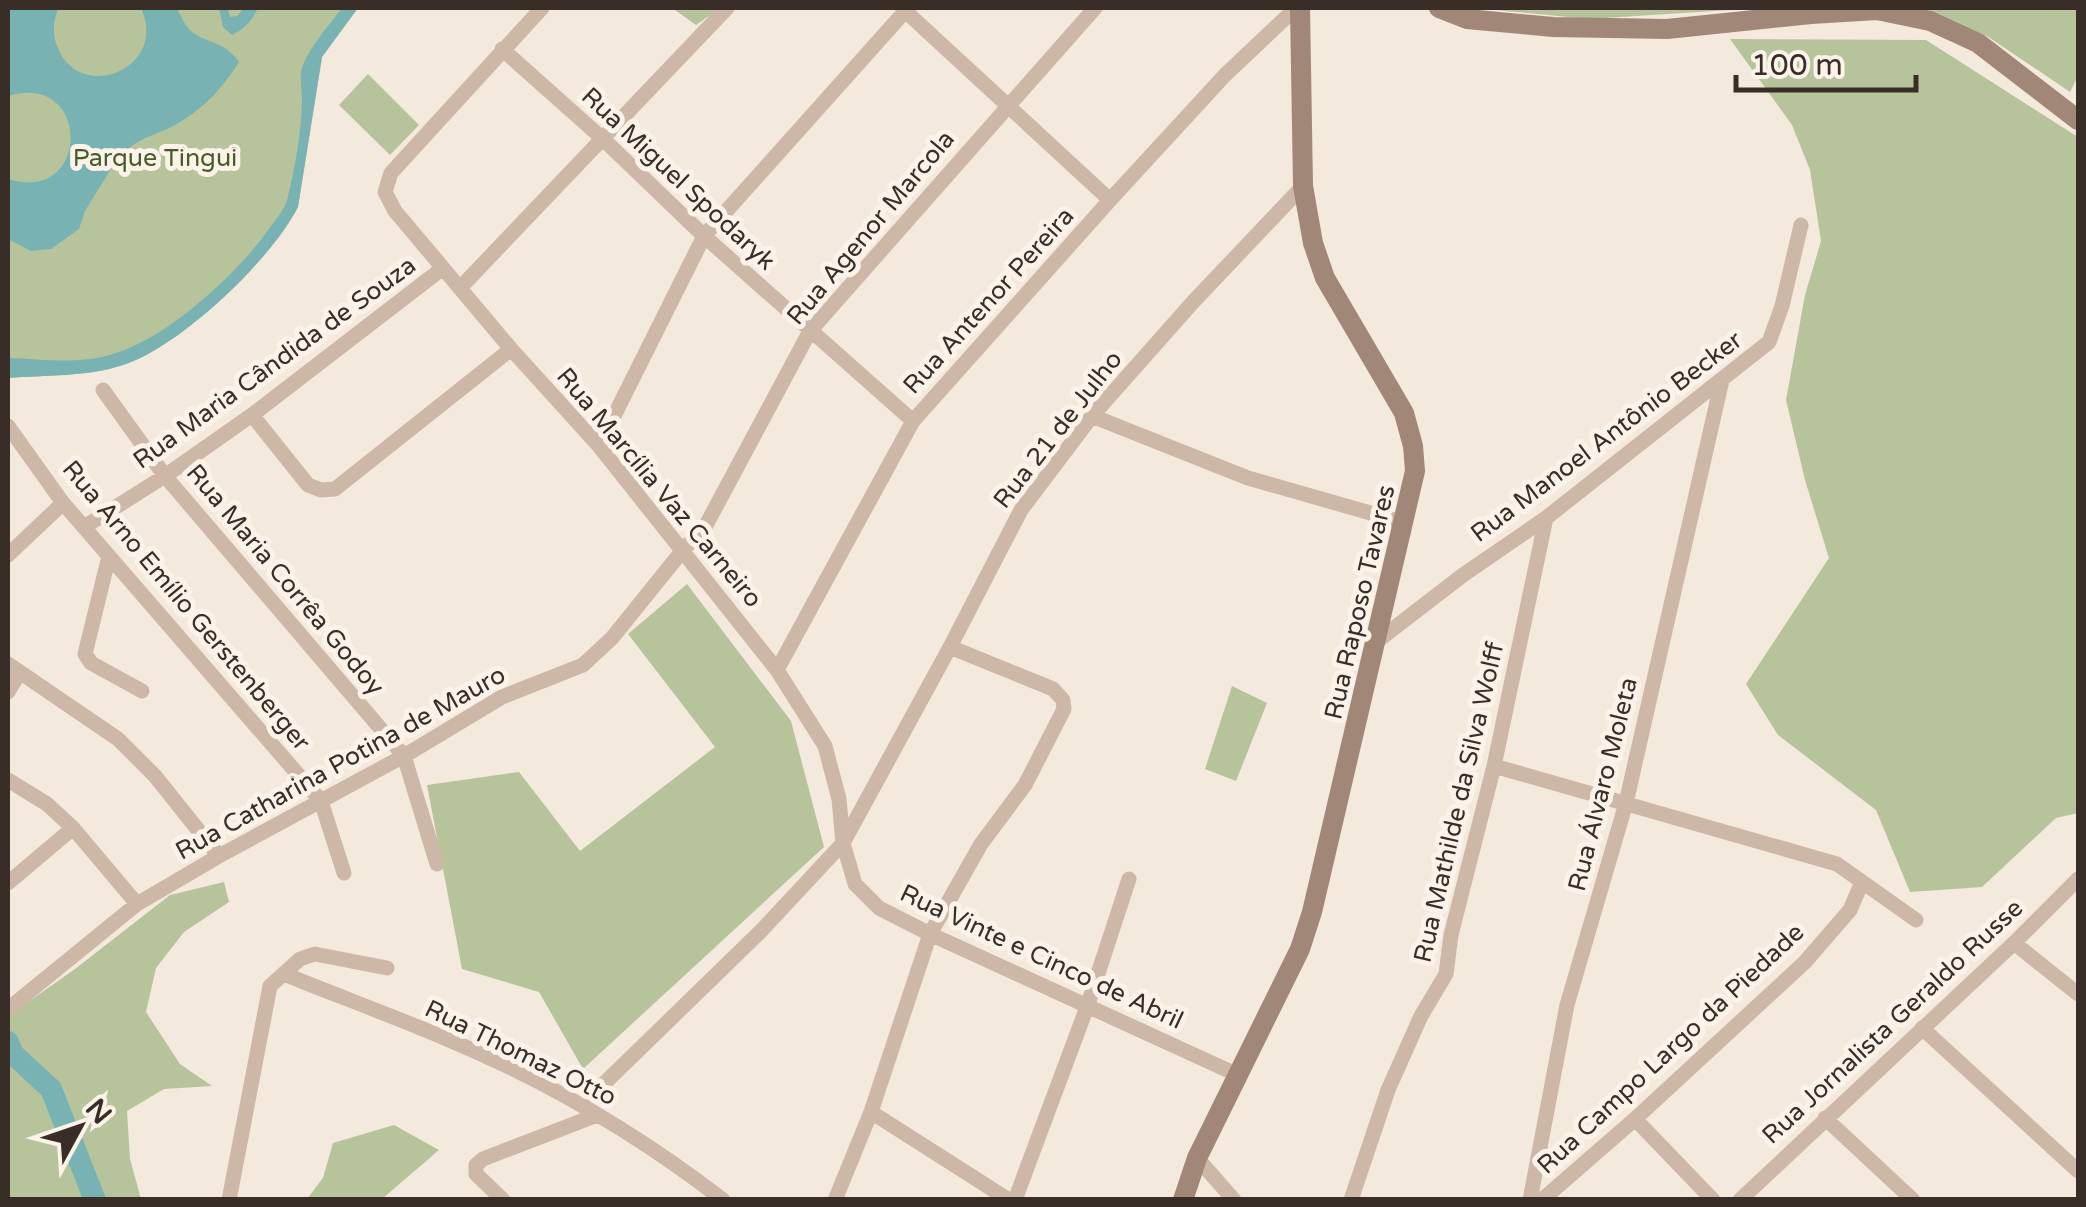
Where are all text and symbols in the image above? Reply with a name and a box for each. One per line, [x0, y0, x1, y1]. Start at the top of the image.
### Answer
scale bar [1736, 30, 1916, 92]
text: 100 m [1751, 47, 1843, 84]
street label: Rua Miguel Spodaryk [575, 81, 782, 276]
street label: Rua Agenor Marcola [781, 124, 961, 331]
park label: Parque Tingui [73, 143, 237, 173]
street label: Rua Antenor Pereira [897, 201, 1080, 400]
street label: Rua Maria Cândida de Souza [127, 250, 422, 475]
street label: Rua Manoel Antônio Becker [1465, 325, 1749, 549]
street label: Rua 21 de Julho [987, 345, 1129, 514]
street label: Rua Marcília Vaz Carneiro [550, 362, 768, 614]
street label: Rua Arno Emílio Gerstenberger [56, 454, 317, 757]
street label: Rua Maria Corrêa Godoy [180, 458, 391, 701]
street label: Rua Raposo Tavares [1318, 482, 1402, 722]
street label: Rua Mathilde da Silva Wolff [1408, 639, 1511, 965]
street label: Rua Catharina Potina de Mauro [170, 659, 511, 866]
street label: Rua Álvaro Moleta [1562, 674, 1644, 894]
street label: Rua Vinte e Cinco de Abril [895, 878, 1188, 1036]
street label: Rua Jornalista Geraldo Russe [1756, 893, 2029, 1150]
street label: Rua Campo Largo da Piedade [1531, 917, 1810, 1180]
street label: Rua Thomaz Otto [420, 994, 621, 1112]
north arrow [30, 1077, 130, 1177]
text: N [78, 1092, 119, 1131]

